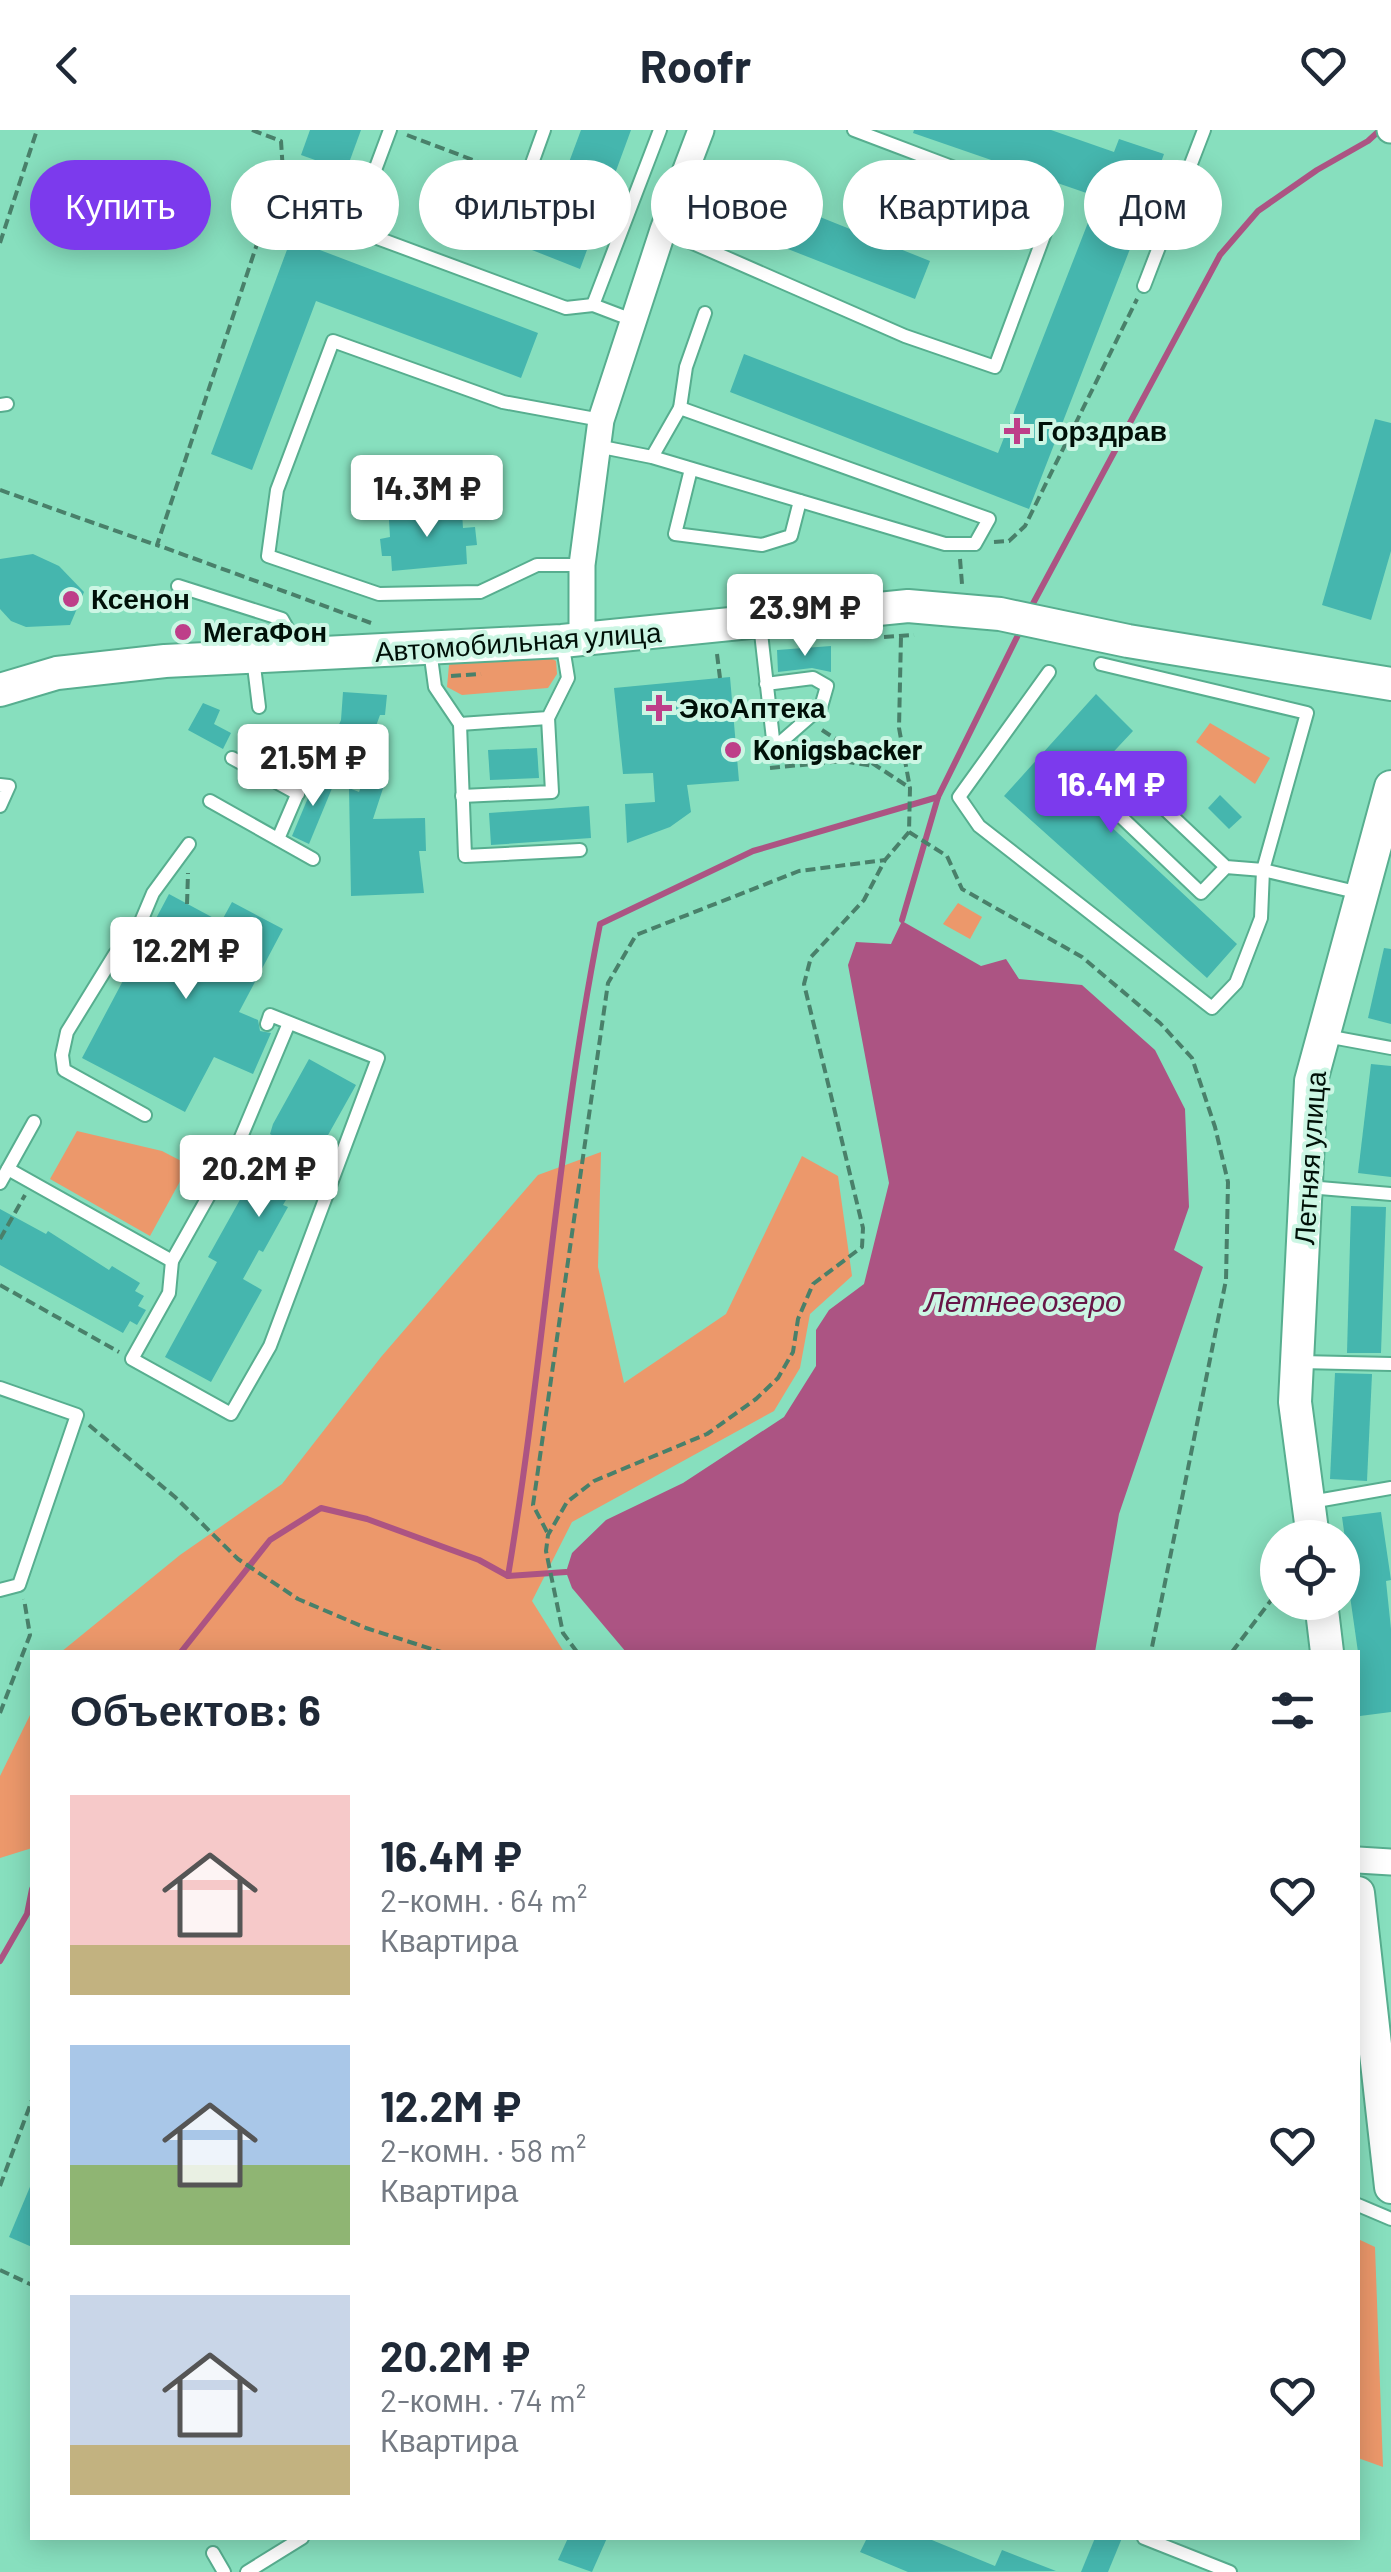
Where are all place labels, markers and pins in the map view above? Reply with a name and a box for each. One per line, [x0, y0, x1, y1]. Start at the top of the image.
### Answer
place label: Горздрав [1037, 413, 1167, 447]
marker: Горздрав [1006, 420, 1028, 442]
pin: 14.3M ₽ [335, 455, 519, 540]
pin: 23.9M ₽ [713, 574, 897, 659]
place label: Ксенон [91, 581, 190, 615]
marker: Ксенон [60, 588, 82, 610]
place label: МегаФон [203, 614, 327, 648]
marker: МегаФон [172, 621, 194, 643]
place label: ЭкоАптека [679, 690, 826, 724]
marker: ЭкоАптека [648, 697, 670, 719]
pin: 21.5M ₽ [221, 724, 405, 809]
place label: Konigsbacker [753, 732, 923, 766]
marker: Konigsbacker [722, 739, 744, 761]
pin: 16.4M ₽ [1019, 751, 1203, 836]
pin: 12.2M ₽ [94, 917, 278, 1002]
pin: 20.2M ₽ [167, 1135, 351, 1220]

